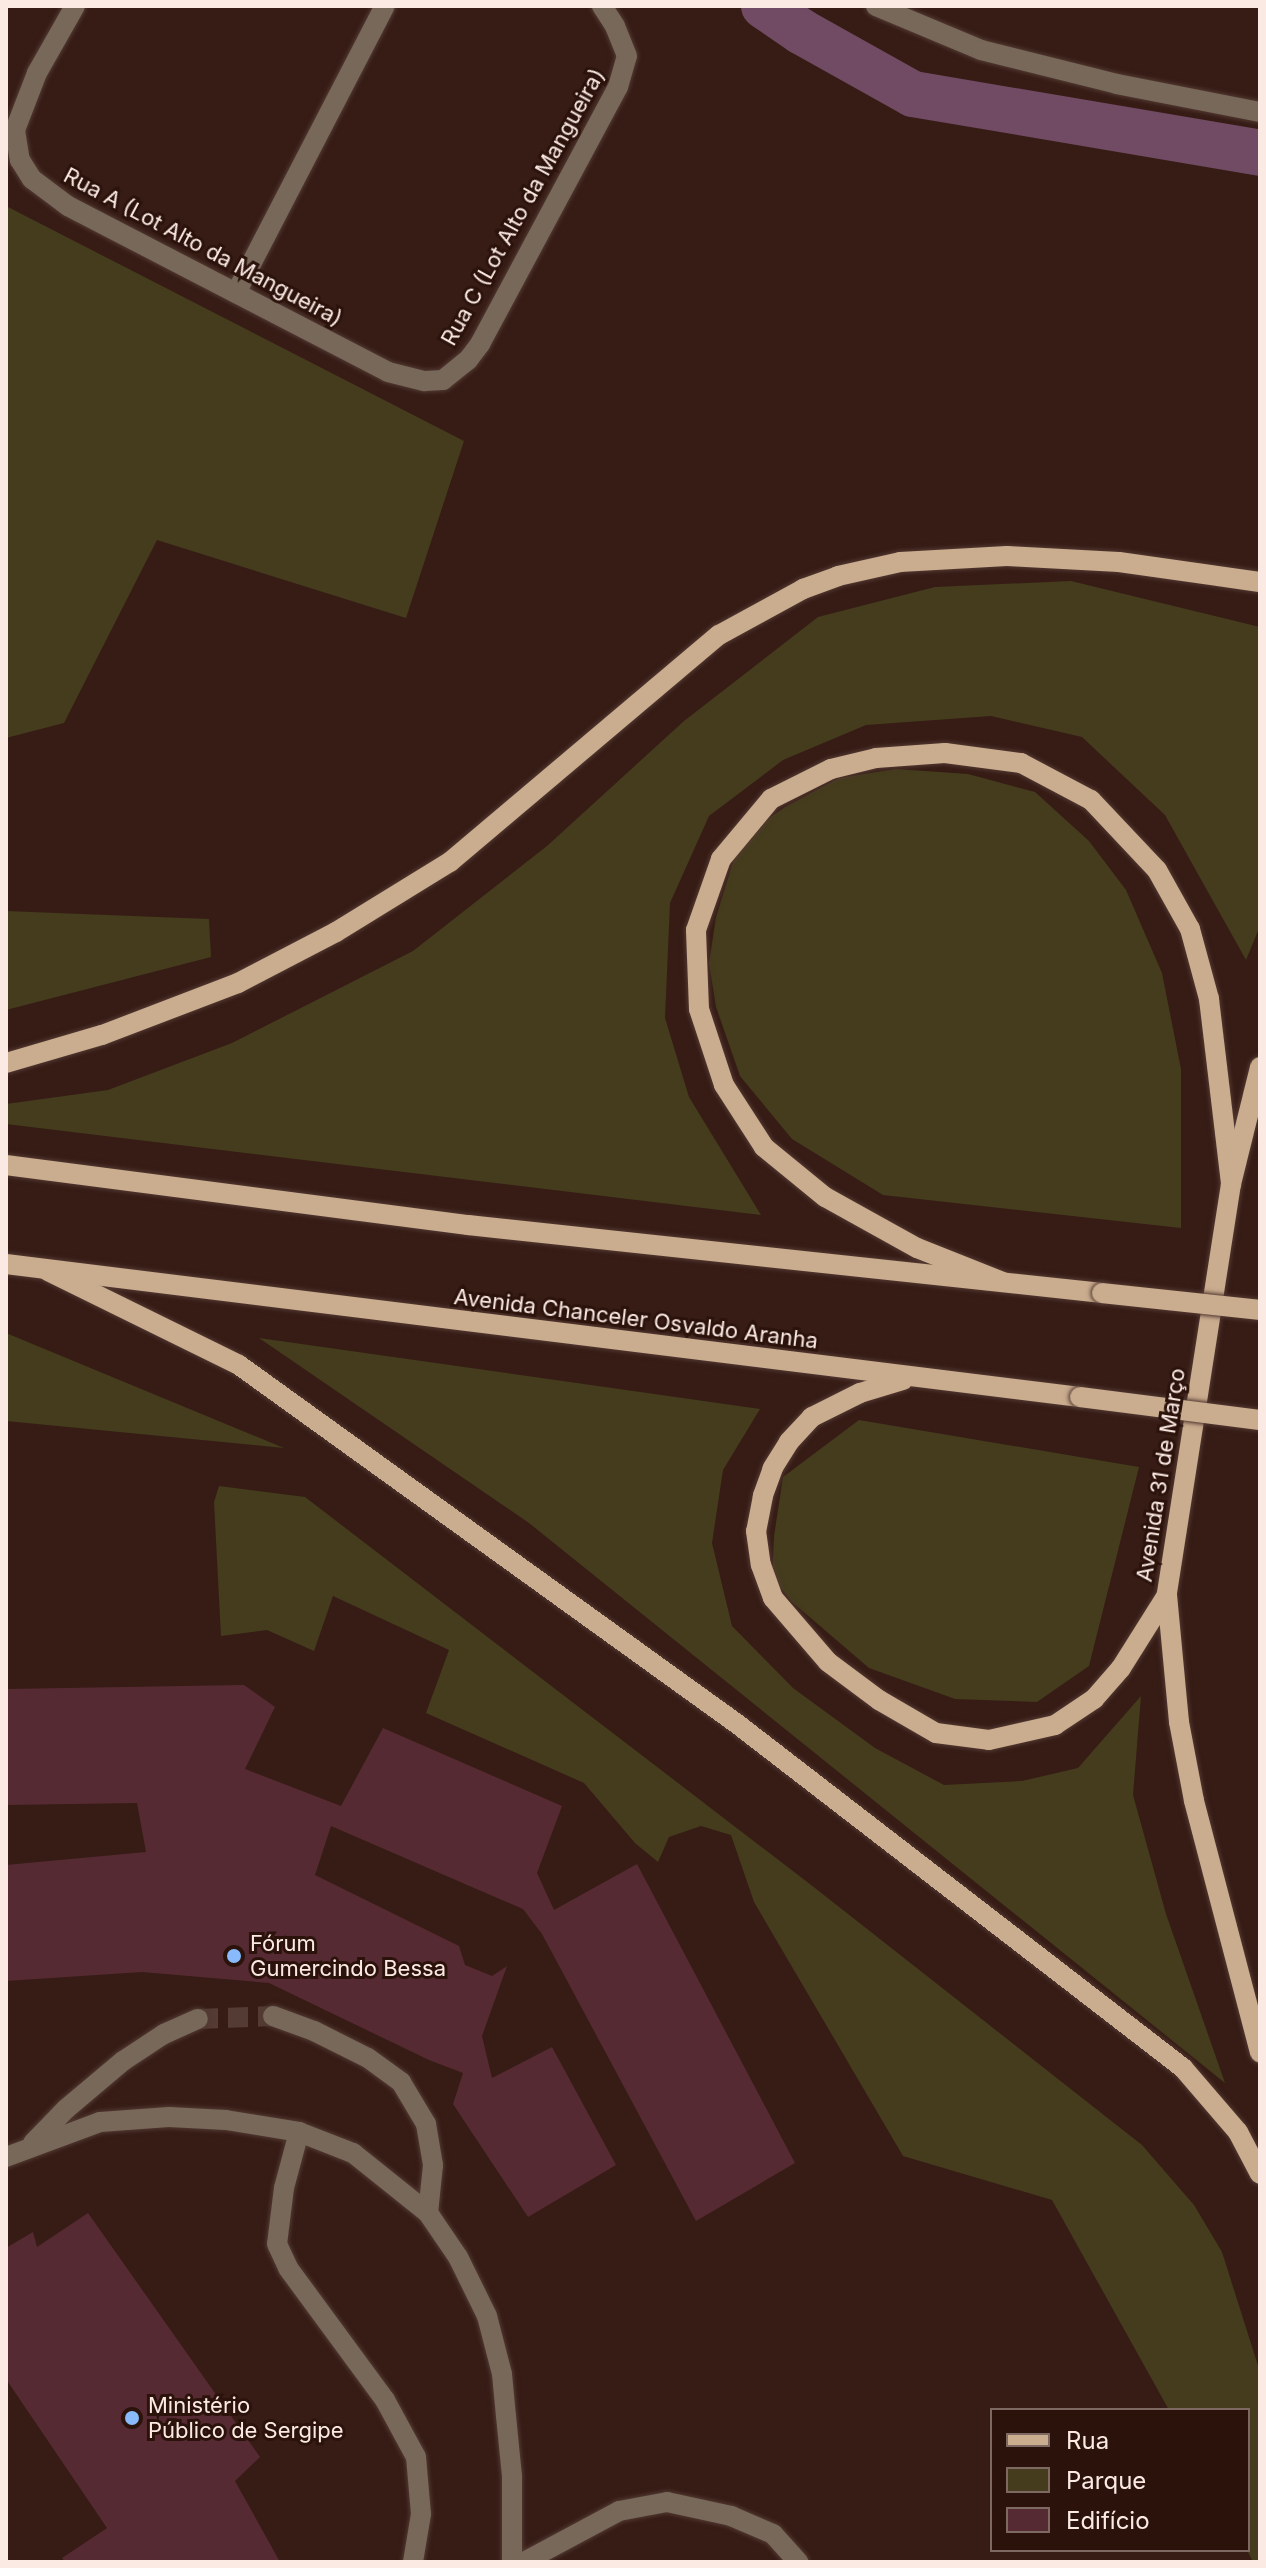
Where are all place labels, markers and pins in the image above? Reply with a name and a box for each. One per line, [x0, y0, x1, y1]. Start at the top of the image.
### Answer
place label: Fórum Gumercindo Bessa [250, 1930, 446, 1982]
marker: Fórum Gumercindo Bessa [225, 1947, 243, 1965]
place label: Ministério Público de Sergipe [148, 2392, 344, 2444]
marker: Ministério Público de Sergipe [123, 2409, 141, 2427]

